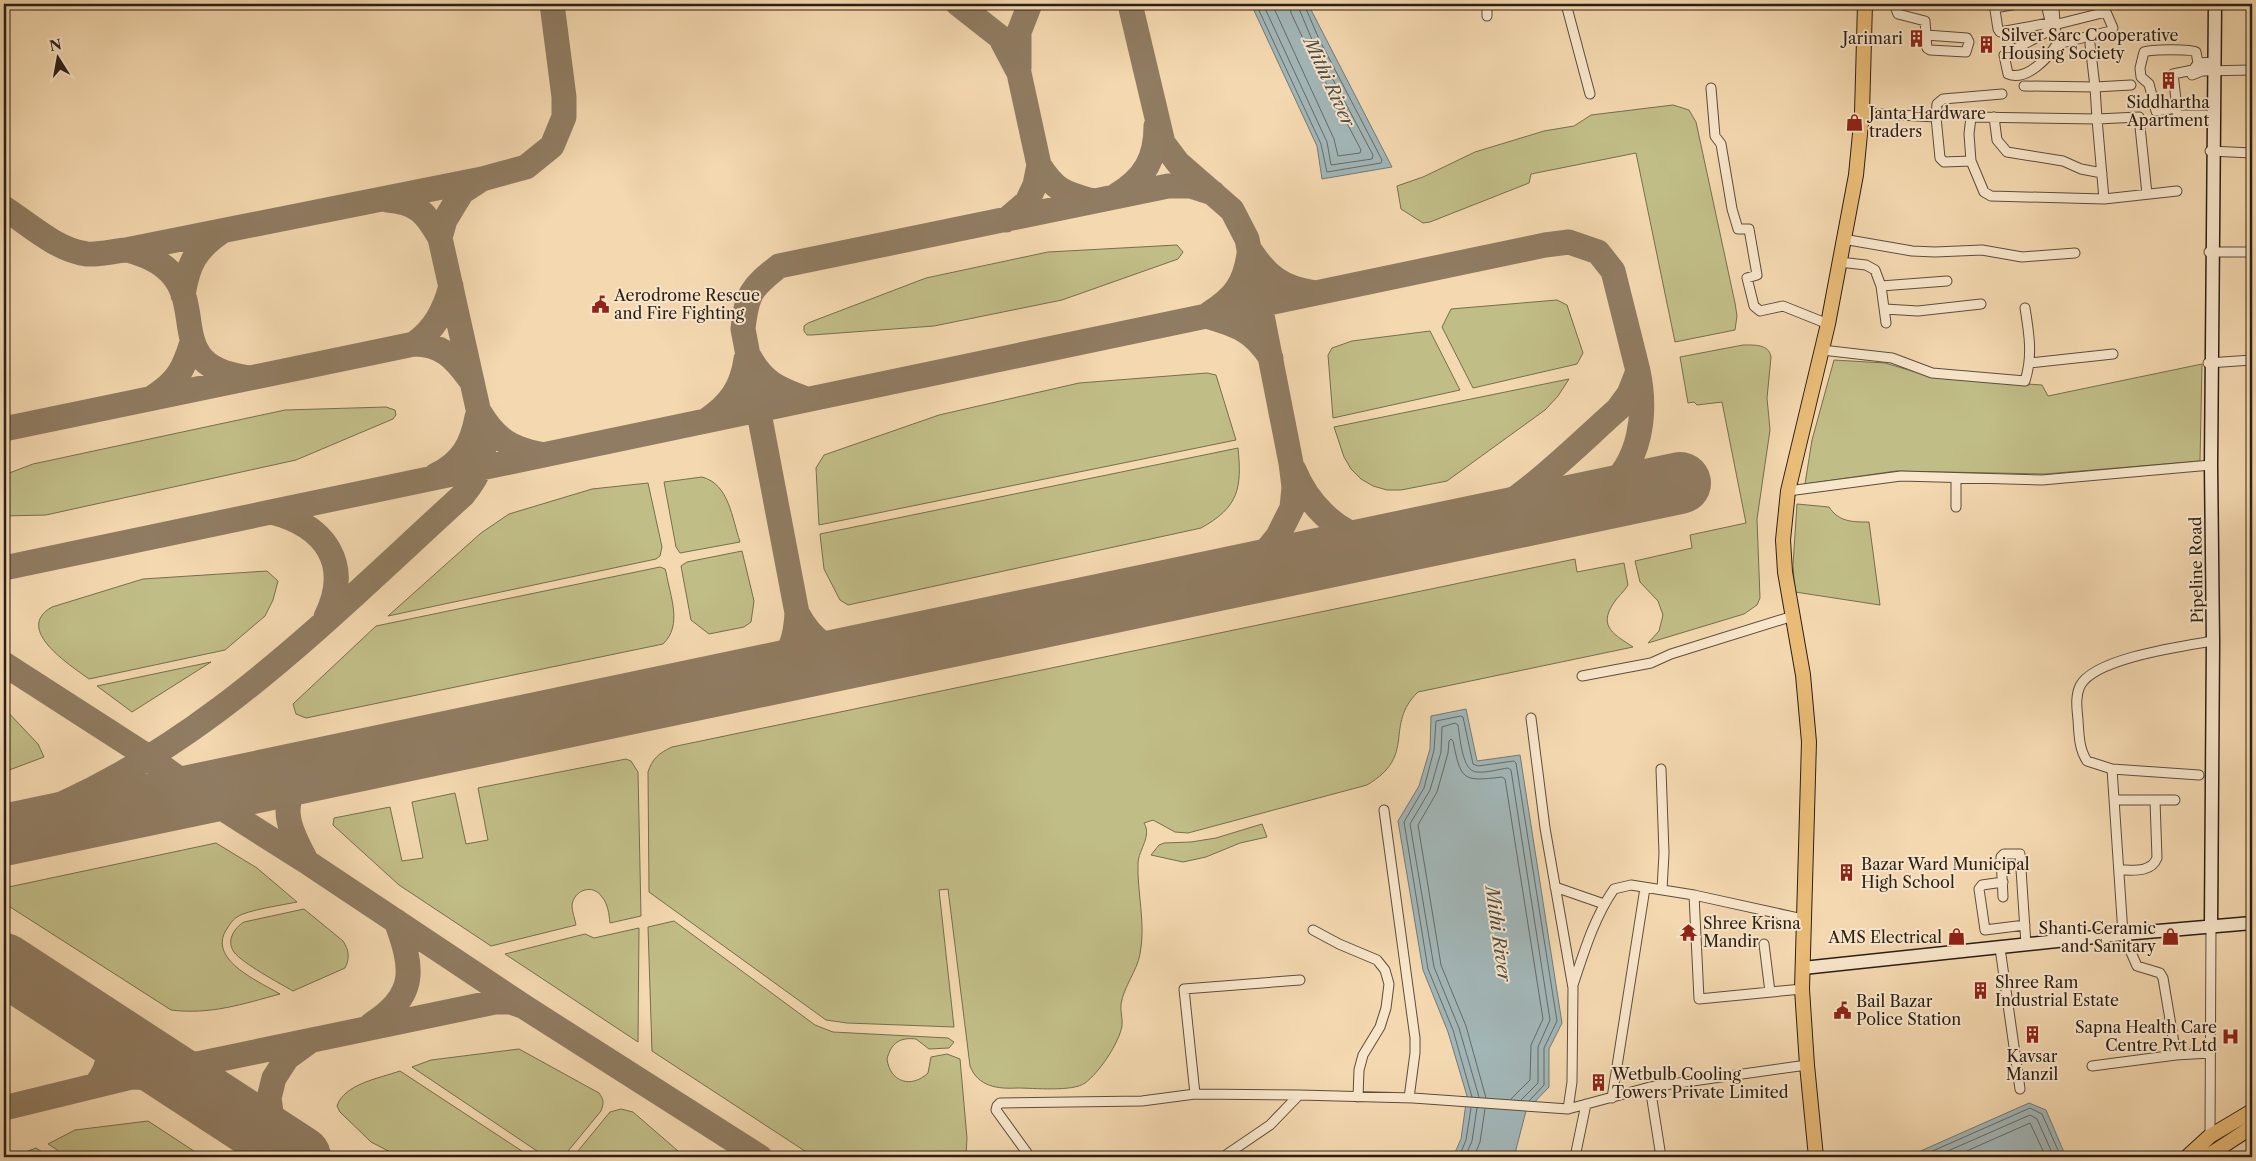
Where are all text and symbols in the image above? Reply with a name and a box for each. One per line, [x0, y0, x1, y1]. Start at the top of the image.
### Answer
place label: Silver Sarc Cooperative Housing Society [2001, 25, 2178, 63]
place label: Jarimari [1840, 28, 1903, 48]
building icon: Jarimari [1907, 28, 1927, 48]
north arrow [32, 32, 82, 82]
water label: Mithi River [1298, 32, 1360, 132]
building icon: Silver Sarc Cooperative Housing Society [1977, 34, 1997, 54]
text: N [48, 35, 63, 55]
building icon: Siddhartha Apartment [2158, 70, 2178, 90]
place label: Siddhartha Apartment [2126, 92, 2210, 130]
place label: Janta Hardware traders [1866, 103, 1986, 141]
shop icon: Janta Hardware traders [1845, 112, 1865, 132]
place label: Aerodrome Rescue and Fire Fighting [613, 285, 760, 323]
public building icon: Aerodrome Rescue and Fire Fighting [590, 294, 610, 314]
street label: Pipeline Road [2185, 516, 2207, 624]
place label: Bazar Ward Municipal High School [1861, 854, 2030, 892]
building icon: Bazar Ward Municipal High School [1837, 863, 1857, 883]
water label: Mithi River [1480, 883, 1516, 985]
place label: Shree Krisna Mandir [1703, 913, 1801, 951]
place label: Shanti Ceramic and Sanitary [2039, 918, 2157, 956]
temple icon: Shree Krisna Mandir [1679, 922, 1699, 942]
place label: AMS Electrical [1827, 927, 1942, 947]
shop icon: AMS Electrical [1946, 927, 1966, 947]
shop icon: Shanti Ceramic and Sanitary [2160, 927, 2180, 947]
place label: Shree Ram Industrial Estate [1995, 972, 2119, 1010]
building icon: Shree Ram Industrial Estate [1971, 981, 1991, 1001]
place label: Bail Bazar Police Station [1856, 991, 1961, 1029]
public building icon: Bail Bazar Police Station [1832, 1000, 1852, 1020]
place label: Sapna Health Care Centre Pvt Ltd [2075, 1017, 2217, 1055]
building icon: Kavsar Manzil [2022, 1025, 2042, 1045]
hospital icon: Sapna Health Care Centre Pvt Ltd [2221, 1026, 2241, 1046]
place label: Kavsar Manzil [2006, 1046, 2058, 1084]
place label: Wetbulb Cooling Towers Private Limited [1611, 1064, 1789, 1102]
building icon: Wetbulb Cooling Towers Private Limited [1588, 1073, 1608, 1093]

